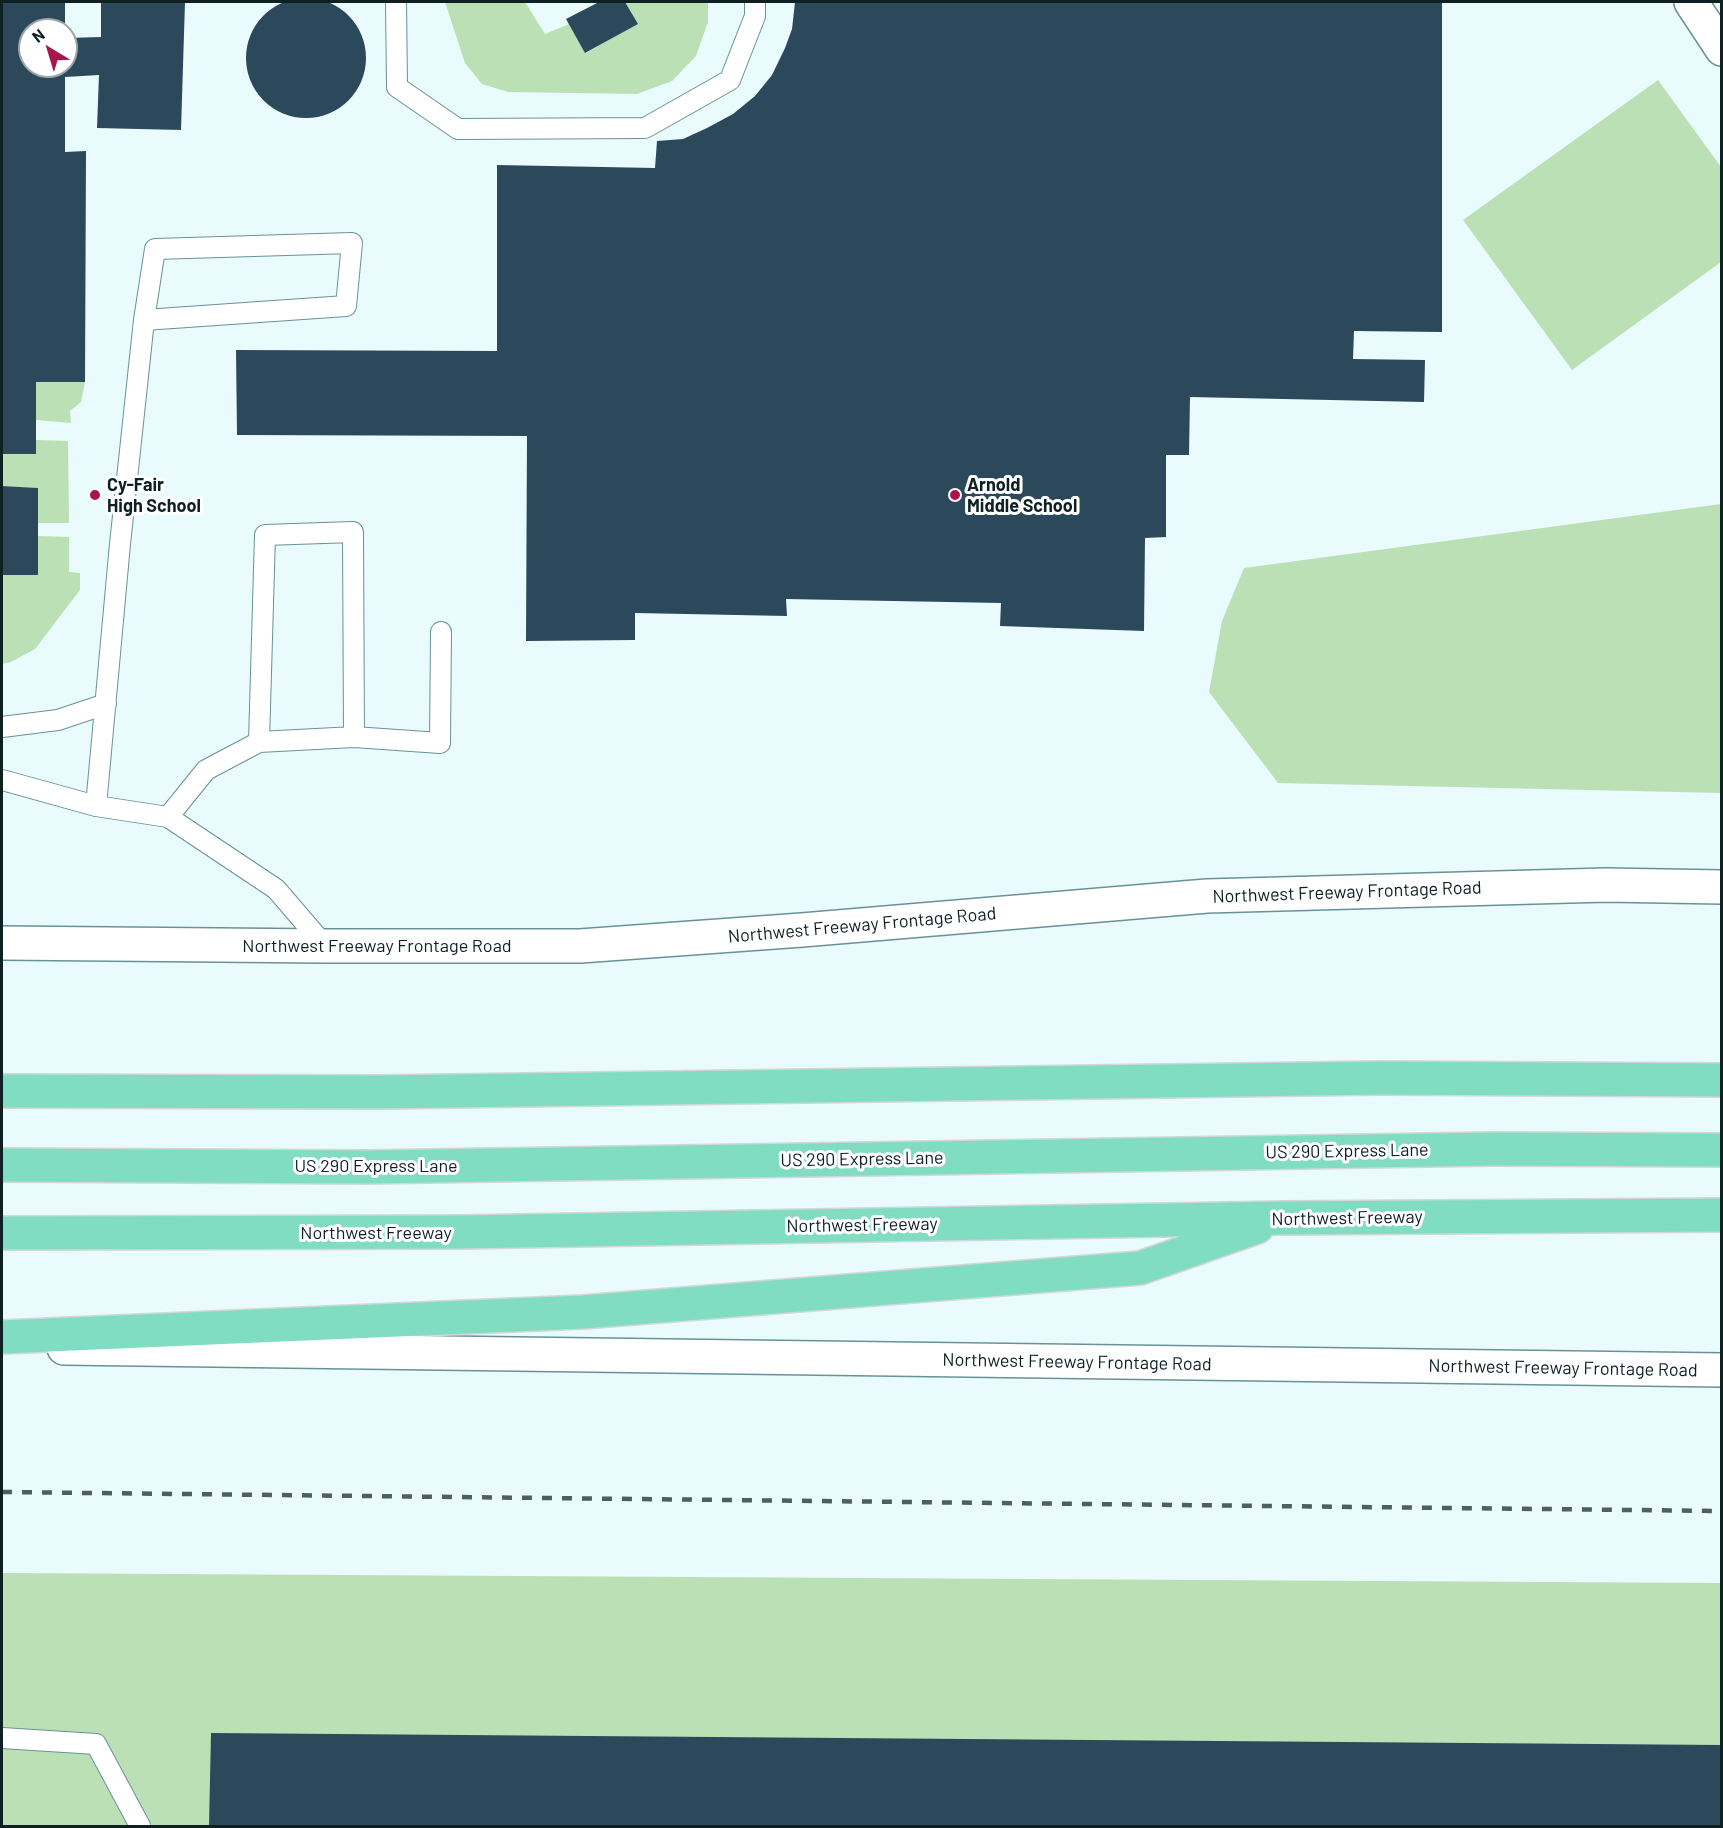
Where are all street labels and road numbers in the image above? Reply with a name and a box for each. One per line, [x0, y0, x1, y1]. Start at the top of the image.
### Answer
street label: Northwest Freeway Frontage Road [1212, 877, 1482, 907]
street label: Northwest Freeway Frontage Road [727, 903, 997, 947]
street label: Northwest Freeway Frontage Road [242, 935, 512, 957]
street label: US 290 Express Lane [1265, 1139, 1429, 1163]
street label: US 290 Express Lane [780, 1147, 944, 1171]
street label: US 290 Express Lane [294, 1155, 458, 1177]
street label: Northwest Freeway [1271, 1206, 1423, 1230]
street label: Northwest Freeway [786, 1213, 938, 1237]
street label: Northwest Freeway [300, 1222, 452, 1244]
street label: Northwest Freeway Frontage Road [942, 1349, 1212, 1375]
street label: Northwest Freeway Frontage Road [1428, 1355, 1698, 1381]

